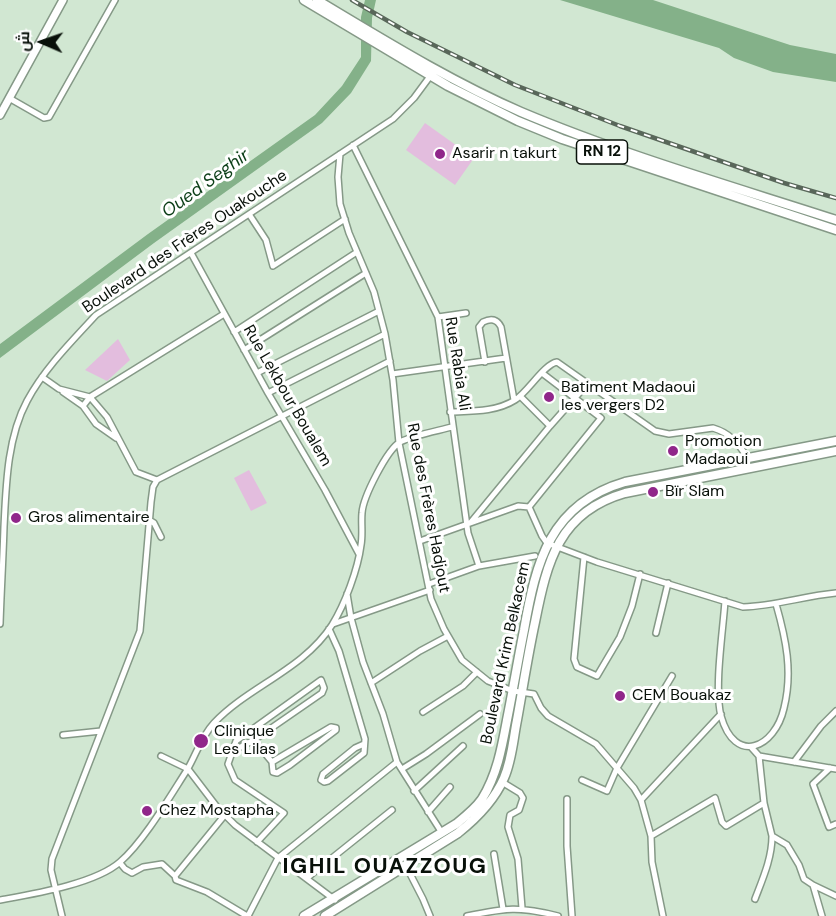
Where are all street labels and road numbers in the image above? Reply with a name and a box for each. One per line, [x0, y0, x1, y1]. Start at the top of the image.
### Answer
road number: RN 12 [576, 140, 628, 164]
street label: Boulevard des Frères Ouakouche [79, 166, 291, 318]
street label: Rue Rabia Ali [440, 316, 474, 412]
street label: Rue Lekbour Boualem [239, 322, 335, 470]
street label: Rue des Frères Hadjout [402, 422, 454, 594]
street label: Boulevard Krim Belkacem [477, 560, 535, 746]

